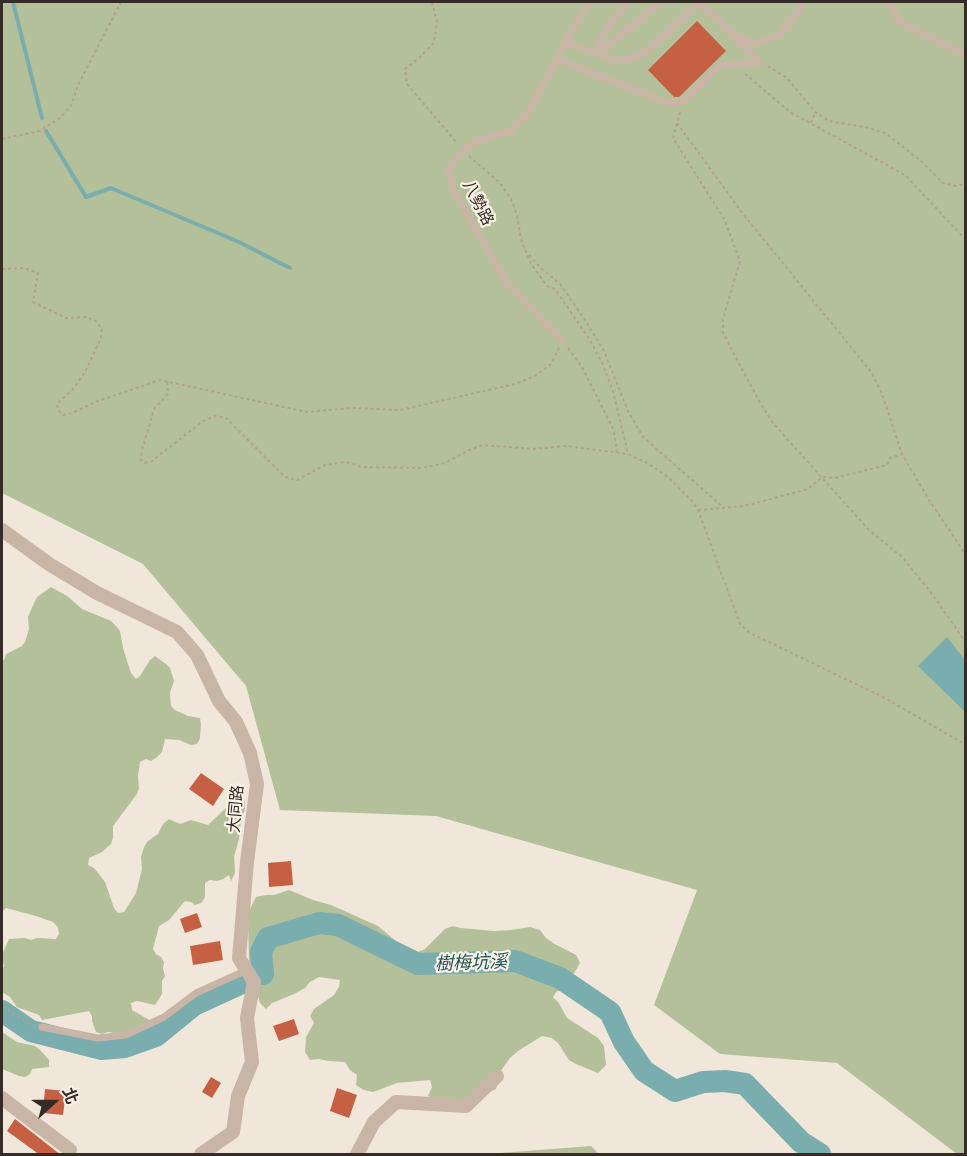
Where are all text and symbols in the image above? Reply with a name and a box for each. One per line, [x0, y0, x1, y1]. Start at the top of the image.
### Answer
street label: 八勢路 [459, 177, 497, 229]
street label: 大同路 [224, 784, 248, 834]
water label: 樹梅坑溪 [435, 951, 507, 975]
north arrow [24, 1072, 84, 1132]
text: 北 [59, 1084, 83, 1107]

